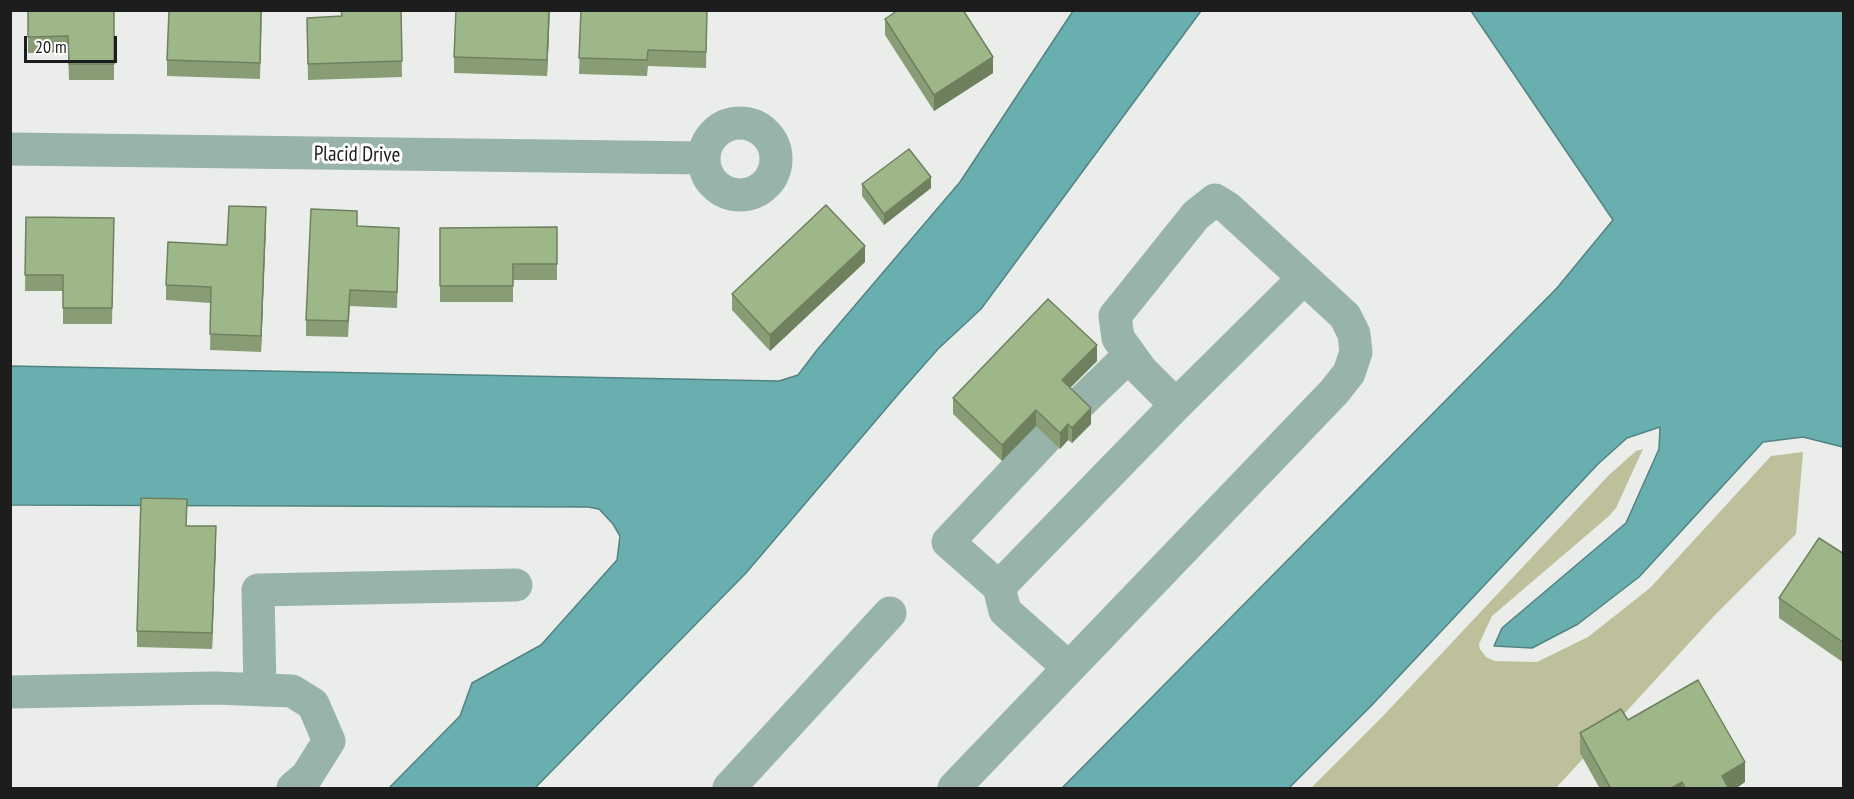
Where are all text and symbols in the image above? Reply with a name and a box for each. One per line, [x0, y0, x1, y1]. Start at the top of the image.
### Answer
scale bar [27, 24, 120, 62]
text: 20 m [35, 35, 67, 58]
street label: Placid Drive [314, 142, 400, 168]

